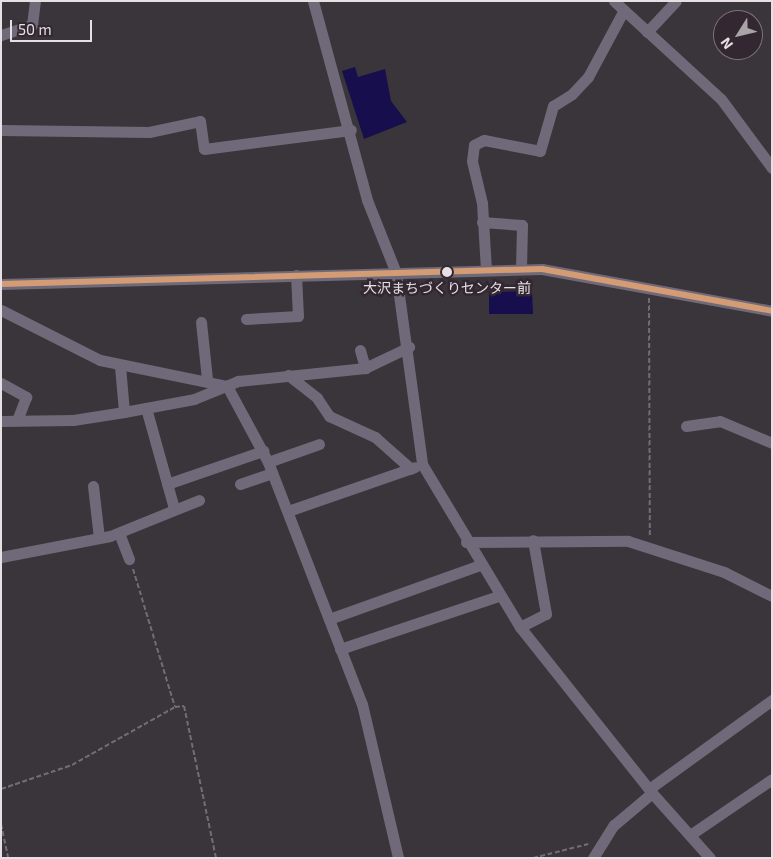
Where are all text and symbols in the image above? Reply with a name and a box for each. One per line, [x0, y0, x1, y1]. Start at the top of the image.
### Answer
scale bar [12, 10, 95, 42]
north arrow [713, 10, 763, 60]
text: 50 m [18, 20, 52, 38]
text: N [716, 34, 736, 53]
marker: 大沢まちづくりセンター前 [442, 267, 452, 277]
place label: 大沢まちづくりセンター前 [363, 280, 531, 296]

